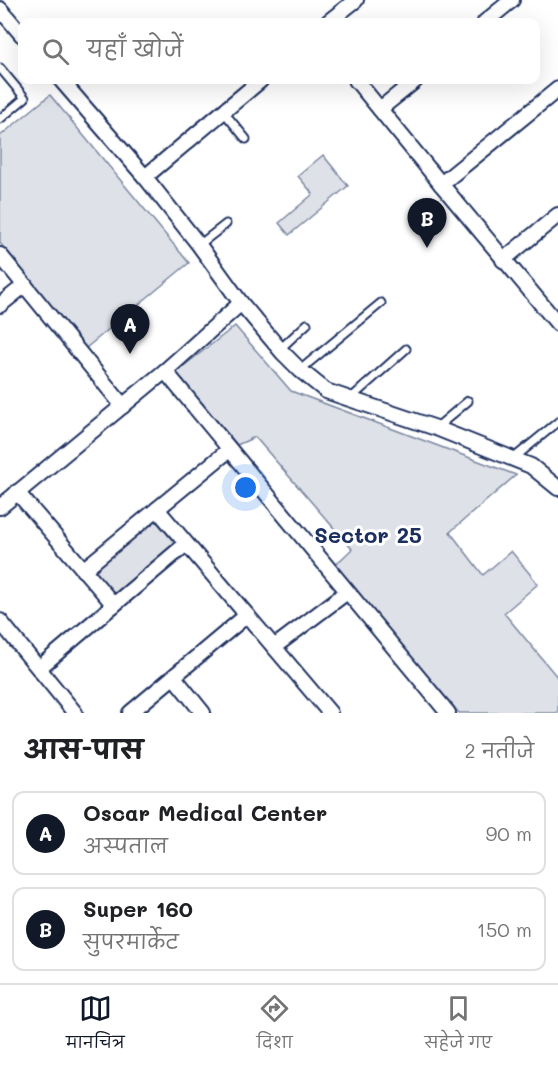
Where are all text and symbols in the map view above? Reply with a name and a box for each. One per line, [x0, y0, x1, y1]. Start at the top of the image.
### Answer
search box [18, 18, 540, 84]
text: यहाँ खोजें [87, 34, 183, 63]
icon: search [39, 35, 72, 68]
pin: B [408, 198, 446, 248]
pin: A [110, 304, 150, 354]
your location [231, 473, 260, 502]
district label: Sector 25 [314, 520, 422, 549]
text: आस-पास [24, 732, 143, 766]
text: 2 नतीजे [465, 737, 534, 763]
text: Oscar Medical Center [83, 798, 327, 827]
text: A [39, 820, 52, 846]
text: 90 m [486, 820, 532, 846]
text: अस्पताल [83, 832, 168, 858]
text: Super 160 [83, 894, 193, 923]
text: B [39, 916, 52, 942]
text: 150 m [477, 916, 532, 942]
text: सुपरमार्केट [83, 928, 179, 954]
tab: मानचित्र [66, 992, 125, 1060]
tab: दिशा [256, 992, 293, 1060]
tab: सहेजे गए [425, 992, 492, 1060]

